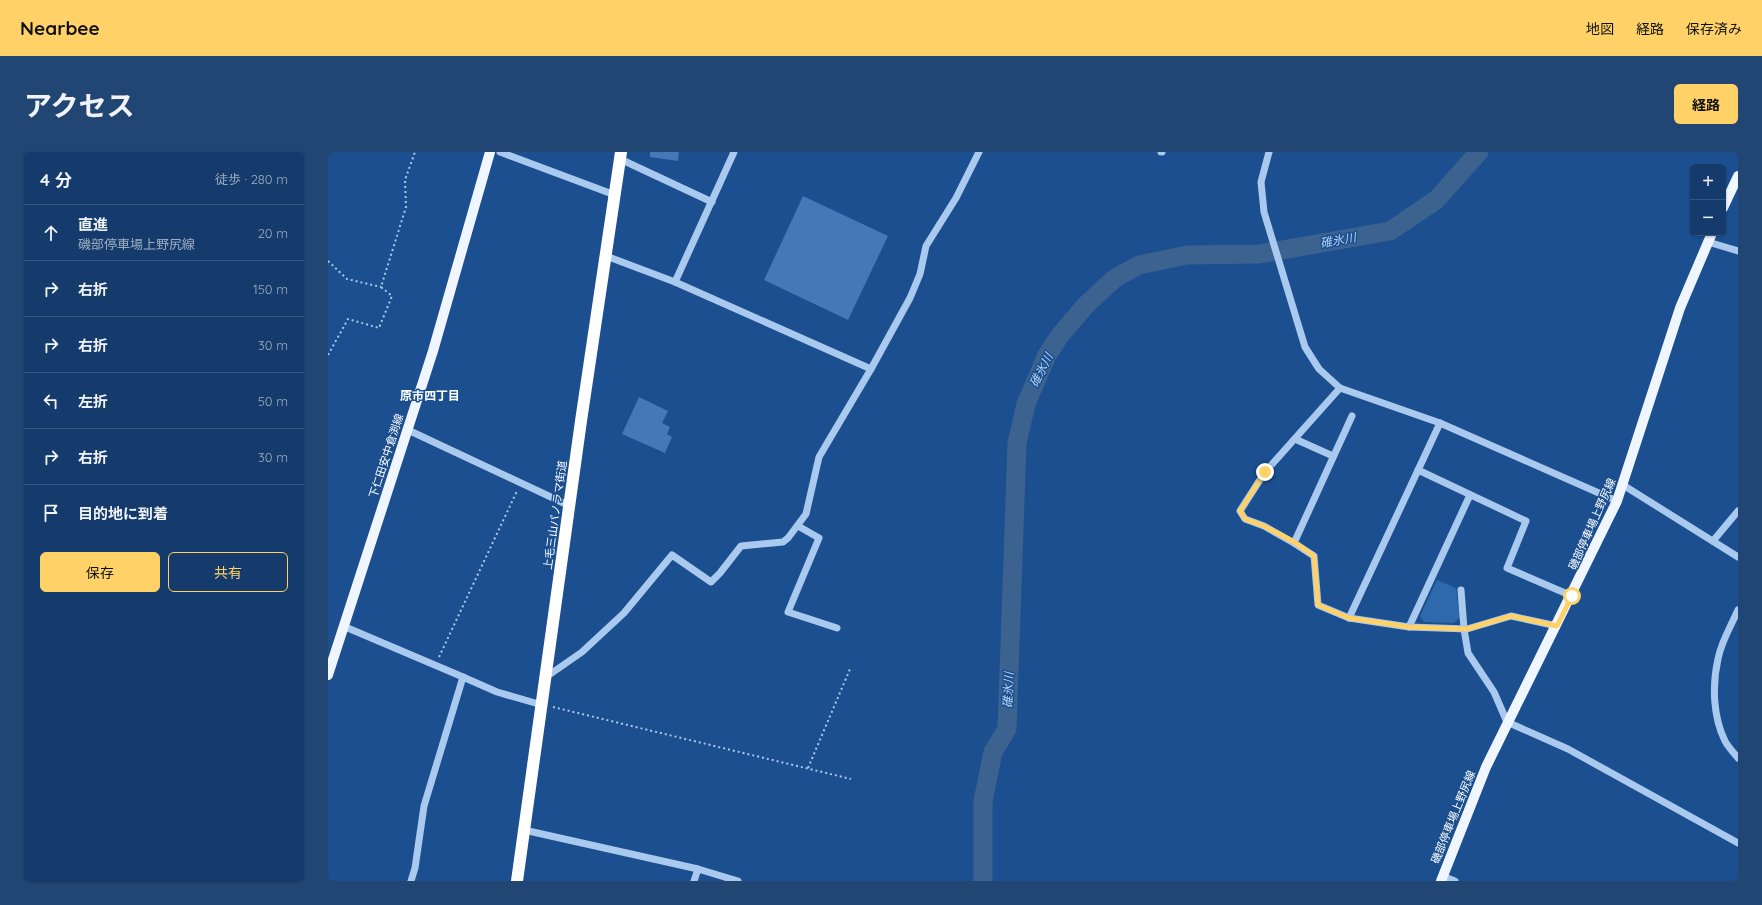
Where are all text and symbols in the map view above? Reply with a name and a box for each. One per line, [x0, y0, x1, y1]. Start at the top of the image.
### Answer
text: Nearbee [20, 16, 100, 40]
text: 地図 [1586, 20, 1614, 38]
text: 経路 [1636, 20, 1664, 38]
text: 保存済み [1686, 20, 1742, 38]
button: 経路 [1674, 84, 1738, 124]
text: アクセス [24, 88, 135, 123]
map controls [1690, 164, 1726, 236]
button: + [1690, 164, 1726, 200]
text: 4 分 [40, 169, 72, 190]
text: 徒歩 · 280 m [215, 171, 288, 187]
button: − [1690, 200, 1726, 236]
text: 直進 [78, 215, 108, 234]
icon: ahead [40, 222, 62, 244]
text: 20 m [258, 225, 288, 241]
water label: 碓氷川 [1319, 229, 1359, 251]
text: 磯部停車場上野尻線 [78, 236, 195, 252]
icon: right [40, 278, 62, 300]
text: 右折 [78, 280, 108, 299]
text: 150 m [253, 281, 288, 297]
icon: right [40, 334, 62, 356]
text: 右折 [78, 336, 108, 355]
text: 30 m [258, 337, 288, 353]
water label: 碓氷川 [1026, 349, 1057, 389]
district label: 原市四丁目 [400, 388, 460, 403]
icon: left [40, 390, 62, 412]
text: 左折 [78, 392, 108, 411]
text: 50 m [258, 393, 288, 409]
street label: 下仁田安中倉渕線 [366, 412, 406, 500]
icon: right [40, 446, 62, 468]
text: 右折 [78, 448, 108, 467]
text: 30 m [258, 449, 288, 465]
street label: 上毛三山パノラマ街道 [540, 460, 570, 570]
route end [1256, 463, 1274, 481]
street label: 磯部停車場上野尻線 [1565, 476, 1619, 572]
icon: arrive [40, 502, 62, 524]
text: 目的地に到着 [78, 504, 168, 523]
button: 保存 [40, 552, 160, 592]
button: 共有 [168, 552, 288, 592]
route start [1563, 587, 1581, 605]
water label: 碓氷川 [1000, 670, 1016, 708]
street label: 磯部停車場上野尻線 [1428, 768, 1478, 866]

